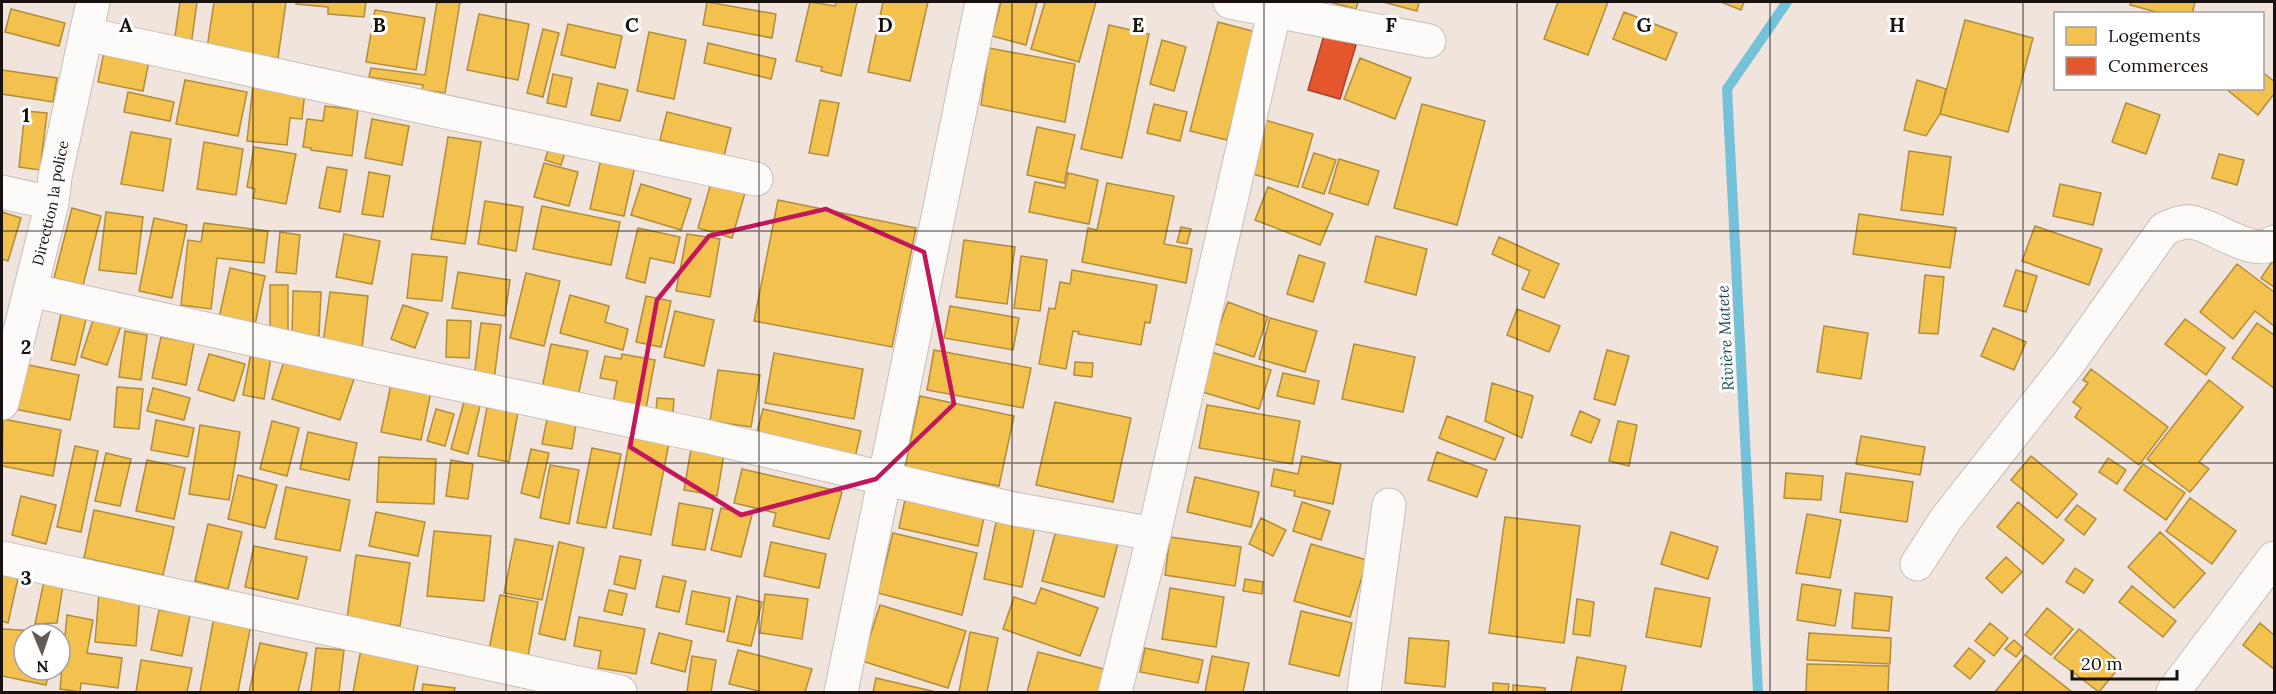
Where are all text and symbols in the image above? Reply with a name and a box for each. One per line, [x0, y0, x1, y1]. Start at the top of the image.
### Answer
text: A [119, 12, 133, 37]
text: B [372, 12, 386, 37]
text: C [625, 12, 639, 37]
text: D [877, 12, 893, 37]
text: E [1132, 12, 1144, 37]
text: F [1385, 12, 1397, 37]
text: G [1636, 12, 1652, 37]
text: H [1889, 12, 1905, 37]
legend [2054, 12, 2264, 90]
text: Logements [2108, 24, 2200, 47]
text: Commerces [2108, 54, 2208, 77]
text: 1 [22, 102, 30, 127]
street label: Direction la police [27, 138, 72, 267]
water label: Rivière Matete [1712, 284, 1738, 391]
text: 2 [21, 334, 31, 359]
text: 3 [20, 565, 32, 590]
north arrow [12, 622, 72, 682]
scale bar [2072, 643, 2177, 681]
text: 20 m [2081, 652, 2123, 675]
text: N [36, 657, 49, 677]

